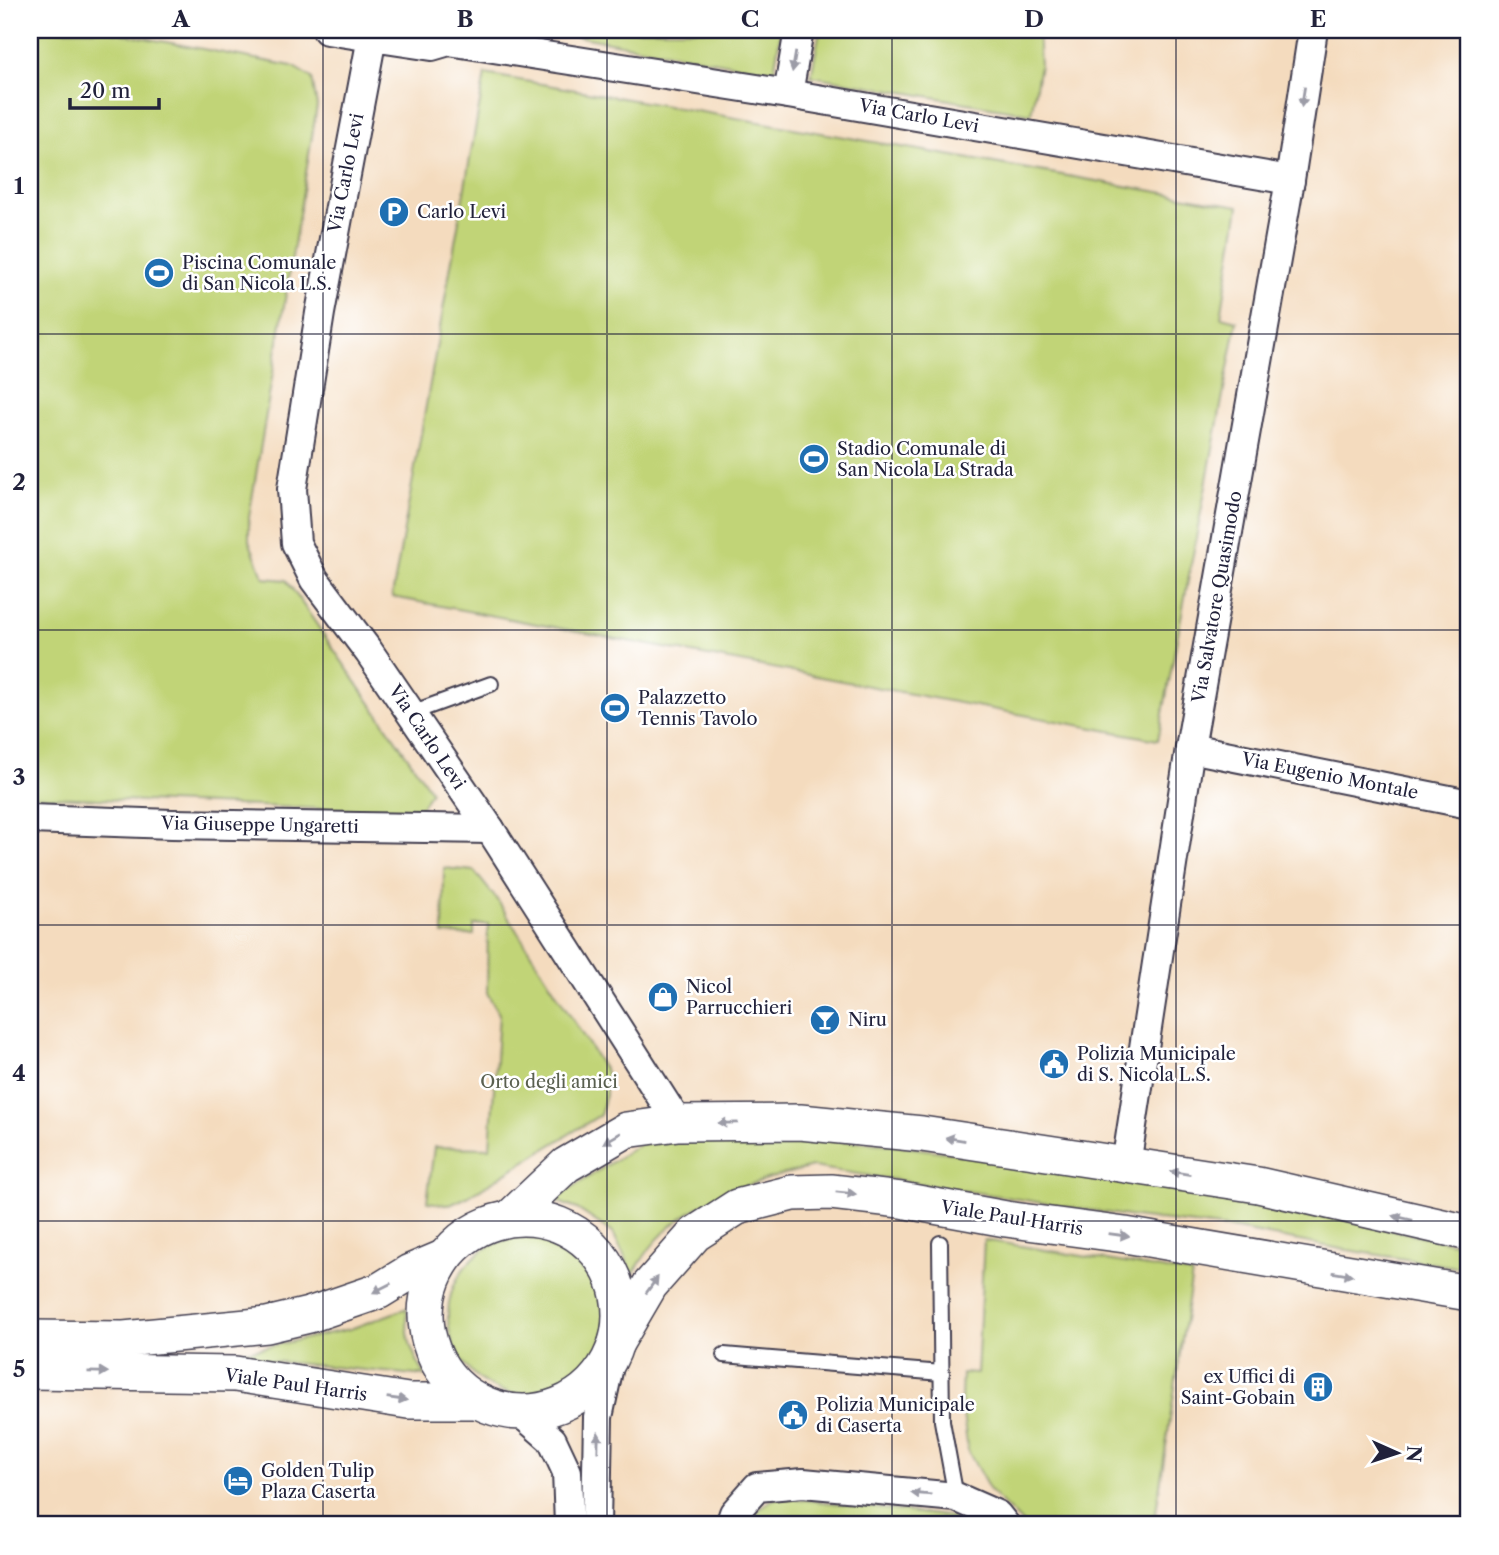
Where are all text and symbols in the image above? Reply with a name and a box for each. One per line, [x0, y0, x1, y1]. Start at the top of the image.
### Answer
text: A [171, 5, 191, 33]
text: B [456, 5, 474, 33]
text: C [741, 5, 759, 33]
text: D [1024, 5, 1044, 33]
text: E [1310, 5, 1326, 33]
one-way arrow [788, 51, 799, 73]
scale bar [70, 66, 159, 110]
text: 20 m [80, 78, 131, 103]
one-way arrow [1297, 86, 1308, 108]
street label: Via Carlo Levi [856, 94, 981, 137]
street label: Via Carlo Levi [323, 111, 368, 236]
text: 1 [14, 172, 25, 200]
parking icon: Carlo Levi [377, 195, 411, 229]
place label: Carlo Levi [417, 201, 506, 223]
place label: Piscina Comunale di San Nicola L.S. [182, 252, 336, 295]
sports icon: Piscina Comunale di San Nicola L.S. [142, 256, 176, 290]
place label: Stadio Comunale di San Nicola La Strada [837, 438, 1014, 481]
sports icon: Stadio Comunale di San Nicola La Strada [797, 442, 831, 476]
text: 2 [12, 468, 26, 496]
street label: Via Salvatore Quasimodo [1187, 489, 1246, 706]
street label: Via Carlo Levi [383, 680, 470, 794]
place label: Palazzetto Tennis Tavolo [638, 687, 757, 730]
sports icon: Palazzetto Tennis Tavolo [598, 691, 632, 725]
street label: Via Eugenio Montale [1239, 748, 1420, 804]
text: 3 [13, 763, 26, 791]
street label: Via Giuseppe Ungaretti [160, 812, 360, 838]
place label: Nicol Parrucchieri [686, 976, 793, 1019]
shop icon: Nicol Parrucchieri [646, 980, 680, 1014]
bar icon: Niru [808, 1003, 842, 1037]
place label: Niru [848, 1009, 887, 1031]
place label: Polizia Municipale di S. Nicola L.S. [1077, 1043, 1236, 1086]
public building icon: Polizia Municipale di S. Nicola L.S. [1037, 1047, 1071, 1081]
text: 4 [12, 1059, 26, 1087]
park label: Orto degli amici [480, 1071, 618, 1093]
one-way arrow [717, 1117, 739, 1129]
one-way arrow [603, 1132, 622, 1144]
one-way arrow [944, 1133, 966, 1144]
one-way arrow [1169, 1167, 1191, 1178]
one-way arrow [835, 1188, 857, 1199]
street label: Viale Paul Harris [938, 1196, 1085, 1240]
one-way arrow [1392, 1212, 1414, 1223]
one-way arrow [1108, 1229, 1130, 1240]
one-way arrow [1332, 1268, 1354, 1279]
one-way arrow [644, 1276, 658, 1294]
one-way arrow [372, 1283, 392, 1294]
text: 5 [13, 1355, 25, 1383]
street label: Viale Paul Harris [222, 1364, 369, 1406]
one-way arrow [87, 1366, 109, 1378]
place label: ex Uffici di Saint-Gobain [1181, 1366, 1296, 1409]
building icon: ex Uffici di Saint-Gobain [1301, 1370, 1335, 1404]
one-way arrow [386, 1394, 408, 1405]
place label: Polizia Municipale di Caserta [816, 1394, 975, 1437]
public building icon: Polizia Municipale di Caserta [776, 1398, 810, 1432]
north arrow [1362, 1418, 1432, 1488]
one-way arrow [592, 1431, 604, 1453]
text: N [1402, 1445, 1425, 1463]
place label: Golden Tulip Plaza Caserta [261, 1460, 376, 1503]
hotel icon: Golden Tulip Plaza Caserta [221, 1464, 255, 1498]
one-way arrow [910, 1488, 932, 1499]

